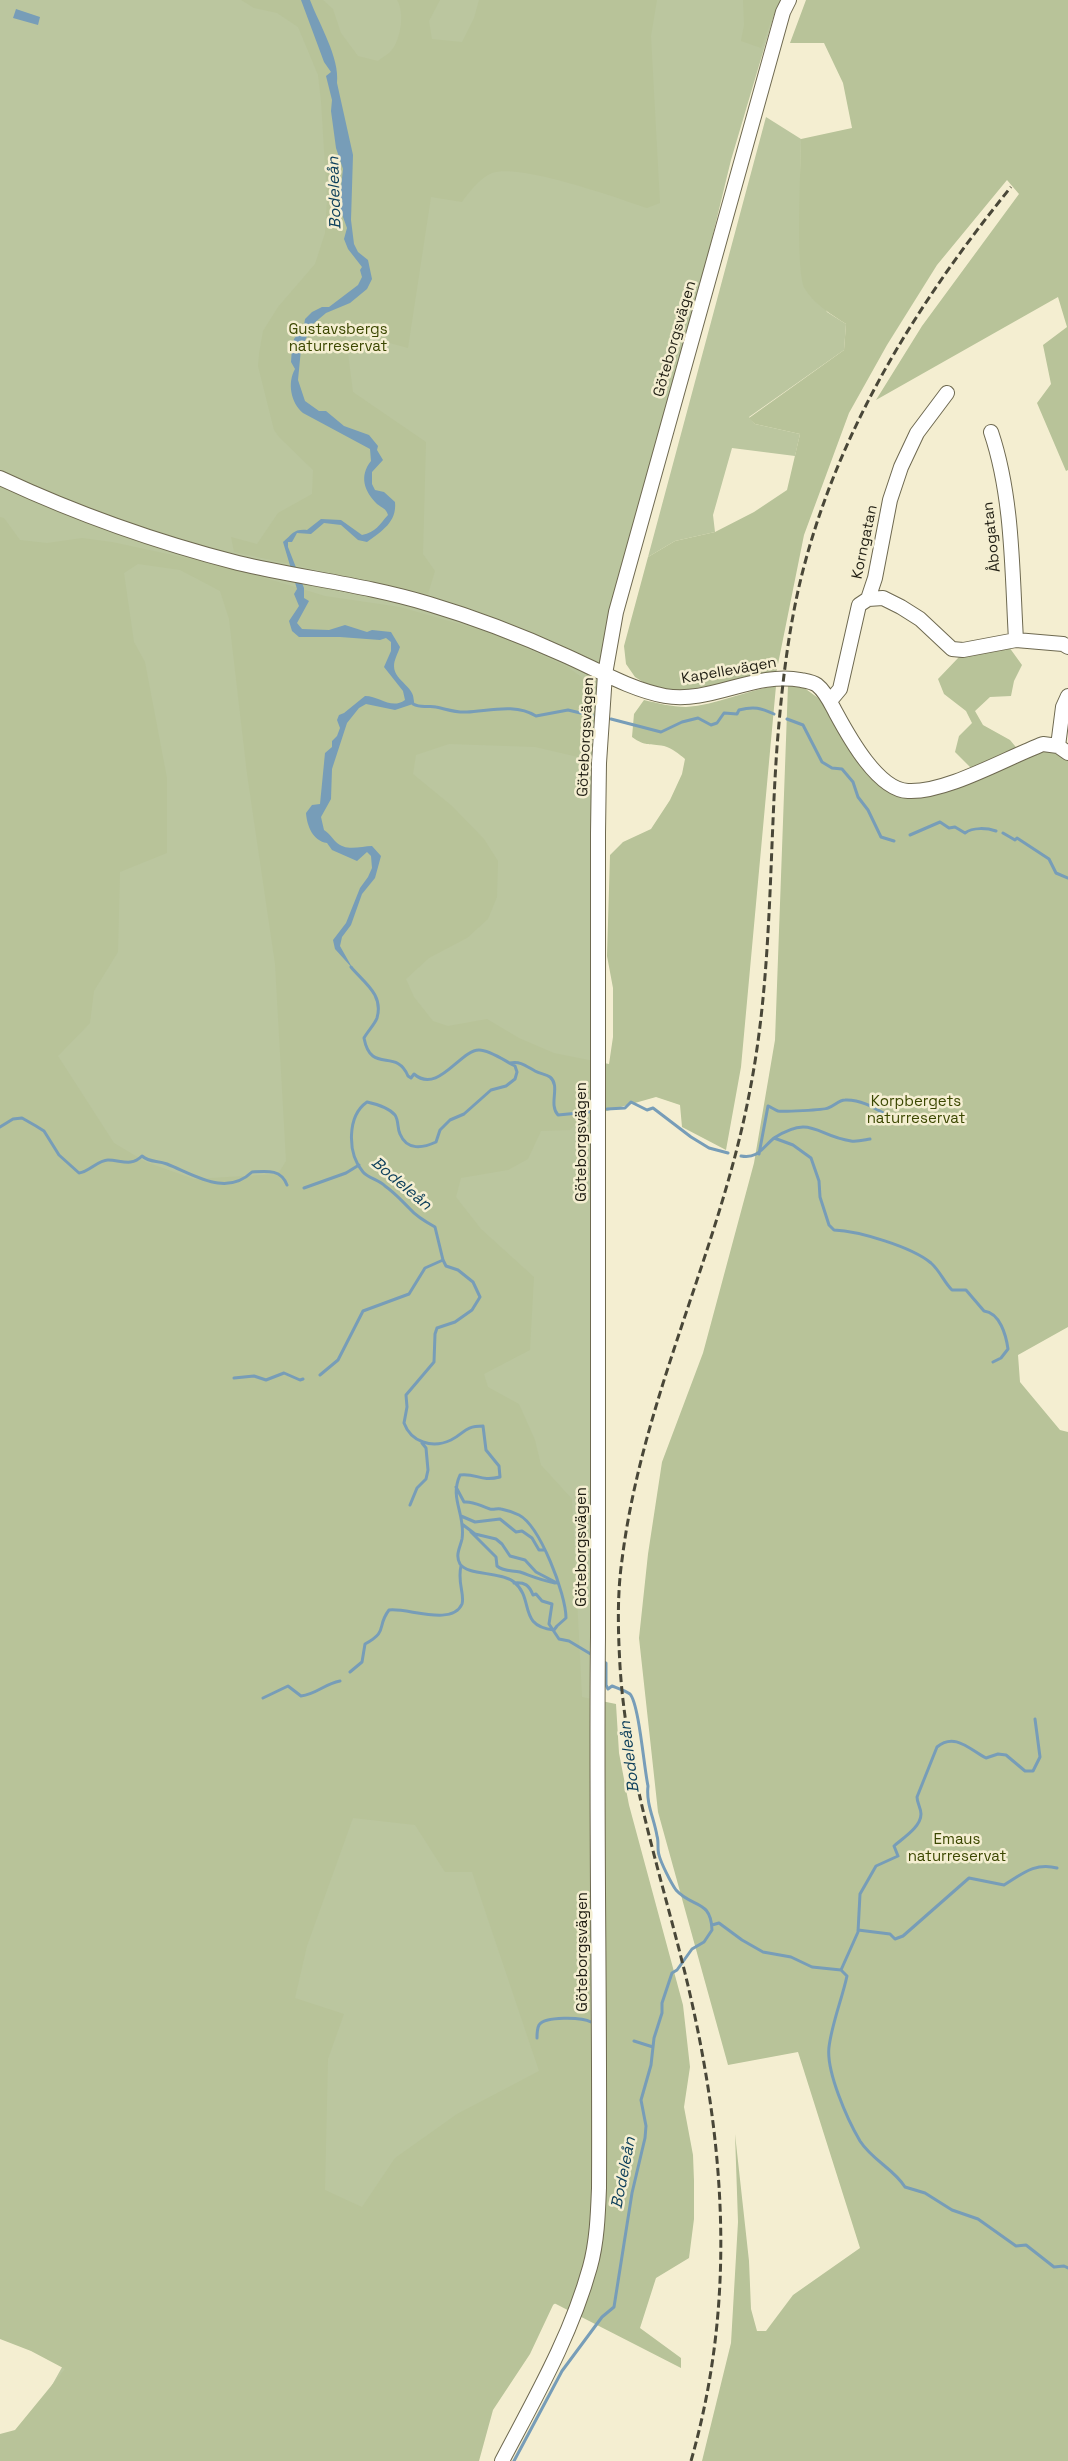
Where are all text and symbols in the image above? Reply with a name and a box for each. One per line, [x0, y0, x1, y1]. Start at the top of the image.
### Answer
water label: Bodeleån [324, 156, 346, 230]
street label: Göteborgsvägen [650, 279, 700, 399]
park label: Gustavsbergs naturreservat [288, 321, 388, 356]
street label: Åbogatan [979, 501, 1005, 573]
street label: Korngatan [848, 503, 882, 581]
street label: Kapellevägen [680, 654, 778, 688]
street label: Göteborgsvägen [574, 677, 598, 797]
street label: Göteborgsvägen [573, 1082, 591, 1202]
park label: Korpbergets naturreservat [867, 1093, 965, 1128]
water label: Bodeleån [367, 1153, 435, 1215]
street label: Göteborgsvägen [573, 1487, 591, 1607]
water label: Bodeleån [616, 1720, 644, 1794]
park label: Emaus naturreservat [908, 1831, 1006, 1866]
street label: Göteborgsvägen [574, 1892, 592, 2012]
water label: Bodeleån [608, 2136, 640, 2210]

